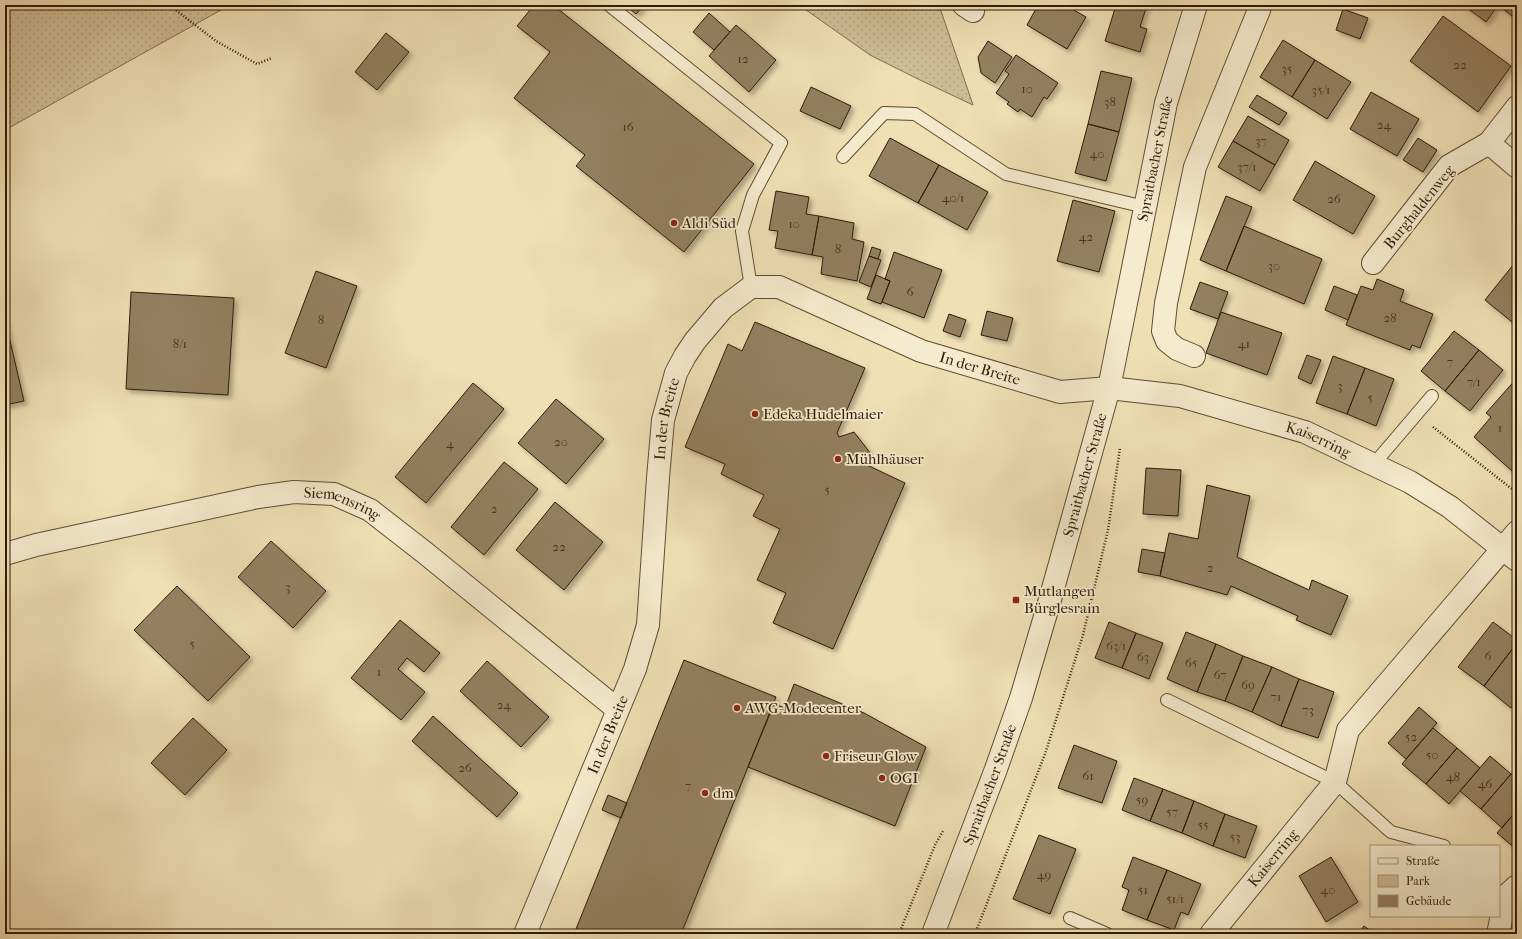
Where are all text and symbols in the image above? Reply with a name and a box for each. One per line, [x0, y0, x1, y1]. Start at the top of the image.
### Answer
house number: 12 [737, 51, 749, 66]
house number: 22 [1453, 57, 1467, 72]
house number: 35 [1282, 61, 1293, 76]
house number: 10 [1021, 81, 1033, 96]
house number: 35/1 [1312, 82, 1330, 97]
street label: Spraitbacher Straße [1134, 93, 1177, 223]
house number: 38 [1104, 94, 1116, 109]
house number: 24 [1377, 117, 1392, 132]
house number: 16 [622, 119, 635, 134]
house number: 37 [1255, 133, 1267, 148]
house number: 40 [1090, 146, 1104, 161]
house number: 37/1 [1237, 159, 1257, 174]
street label: Burghaldenweg [1380, 161, 1459, 252]
house number: 40/1 [942, 190, 964, 205]
house number: 26 [1327, 191, 1342, 206]
place label: Aldi Süd [681, 214, 737, 232]
house number: 10 [788, 216, 800, 231]
marker: Aldi Süd [669, 218, 679, 228]
house number: 42 [1079, 229, 1093, 244]
house number: 8 [835, 241, 841, 256]
house number: 30 [1268, 258, 1280, 273]
house number: 6 [906, 284, 914, 299]
house number: 28 [1383, 310, 1397, 325]
house number: 8 [318, 312, 324, 327]
house number: 8/1 [173, 336, 187, 351]
house number: 41 [1238, 336, 1250, 351]
street label: In der Breite [937, 348, 1023, 389]
house number: 7 [1447, 354, 1453, 369]
house number: 7/1 [1467, 374, 1481, 389]
street label: In der Breite [651, 375, 683, 461]
house number: 3 [1337, 378, 1343, 393]
house number: 5 [1367, 390, 1373, 405]
place label: Edeka Hudelmaier [763, 405, 883, 423]
marker: Edeka Hudelmaier [750, 409, 760, 419]
street label: Spraitbacher Straße [1059, 410, 1111, 539]
street label: Kaiserring [1284, 418, 1355, 462]
house number: 1 [1498, 420, 1502, 435]
house number: 20 [554, 434, 568, 449]
house number: 4 [446, 436, 454, 451]
place label: Mühlhäuser [846, 450, 924, 468]
marker: Mühlhäuser [833, 454, 843, 464]
house number: 5 [824, 482, 830, 497]
street label: Siemensring [303, 483, 385, 525]
house number: 2 [491, 501, 498, 516]
house number: 22 [552, 539, 566, 554]
house number: 2 [1207, 560, 1214, 575]
house number: 3 [285, 579, 291, 594]
place label: Mutlangen Bürglesrain [1024, 582, 1100, 617]
marker: Mutlangen Bürglesrain [1011, 595, 1021, 605]
house number: 5 [189, 636, 195, 651]
house number: 63/1 [1106, 638, 1126, 653]
house number: 6 [1484, 648, 1492, 663]
house number: 63 [1137, 649, 1149, 664]
house number: 65 [1185, 655, 1198, 670]
house number: 1 [377, 664, 381, 679]
house number: 67 [1213, 667, 1227, 682]
house number: 69 [1241, 677, 1255, 692]
house number: 71 [1271, 689, 1281, 704]
street label: In der Breite [583, 692, 632, 777]
house number: 24 [497, 697, 512, 712]
place label: AWG-Modecenter [744, 699, 862, 717]
house number: 73 [1302, 702, 1314, 717]
marker: AWG-Modecenter [732, 703, 742, 713]
street label: Spraitbacher Straße [959, 721, 1020, 847]
house number: 52 [1405, 729, 1417, 744]
place label: Friseur Glow [834, 747, 918, 765]
house number: 50 [1426, 747, 1438, 762]
marker: Friseur Glow [821, 751, 831, 761]
house number: 26 [458, 760, 473, 775]
house number: 61 [1082, 768, 1094, 783]
place label: OGI [890, 769, 919, 787]
house number: 48 [1446, 769, 1460, 784]
marker: OGI [877, 773, 887, 783]
house number: 46 [1478, 776, 1493, 791]
house number: 7 [685, 778, 691, 793]
place label: dm [713, 784, 734, 802]
marker: dm [700, 788, 710, 798]
house number: 59 [1136, 792, 1148, 807]
house number: 57 [1166, 804, 1178, 819]
house number: 55 [1197, 817, 1209, 832]
street label: Kaiserring [1244, 825, 1302, 891]
house number: 53 [1230, 829, 1240, 844]
legend [1370, 845, 1500, 917]
text: Straße [1406, 854, 1440, 868]
house number: 49 [1037, 867, 1051, 882]
text: Park [1406, 874, 1431, 888]
house number: 51 [1138, 882, 1148, 897]
house number: 40 [1321, 882, 1335, 897]
house number: 51/1 [1166, 891, 1184, 906]
text: Gebäude [1406, 894, 1451, 908]

